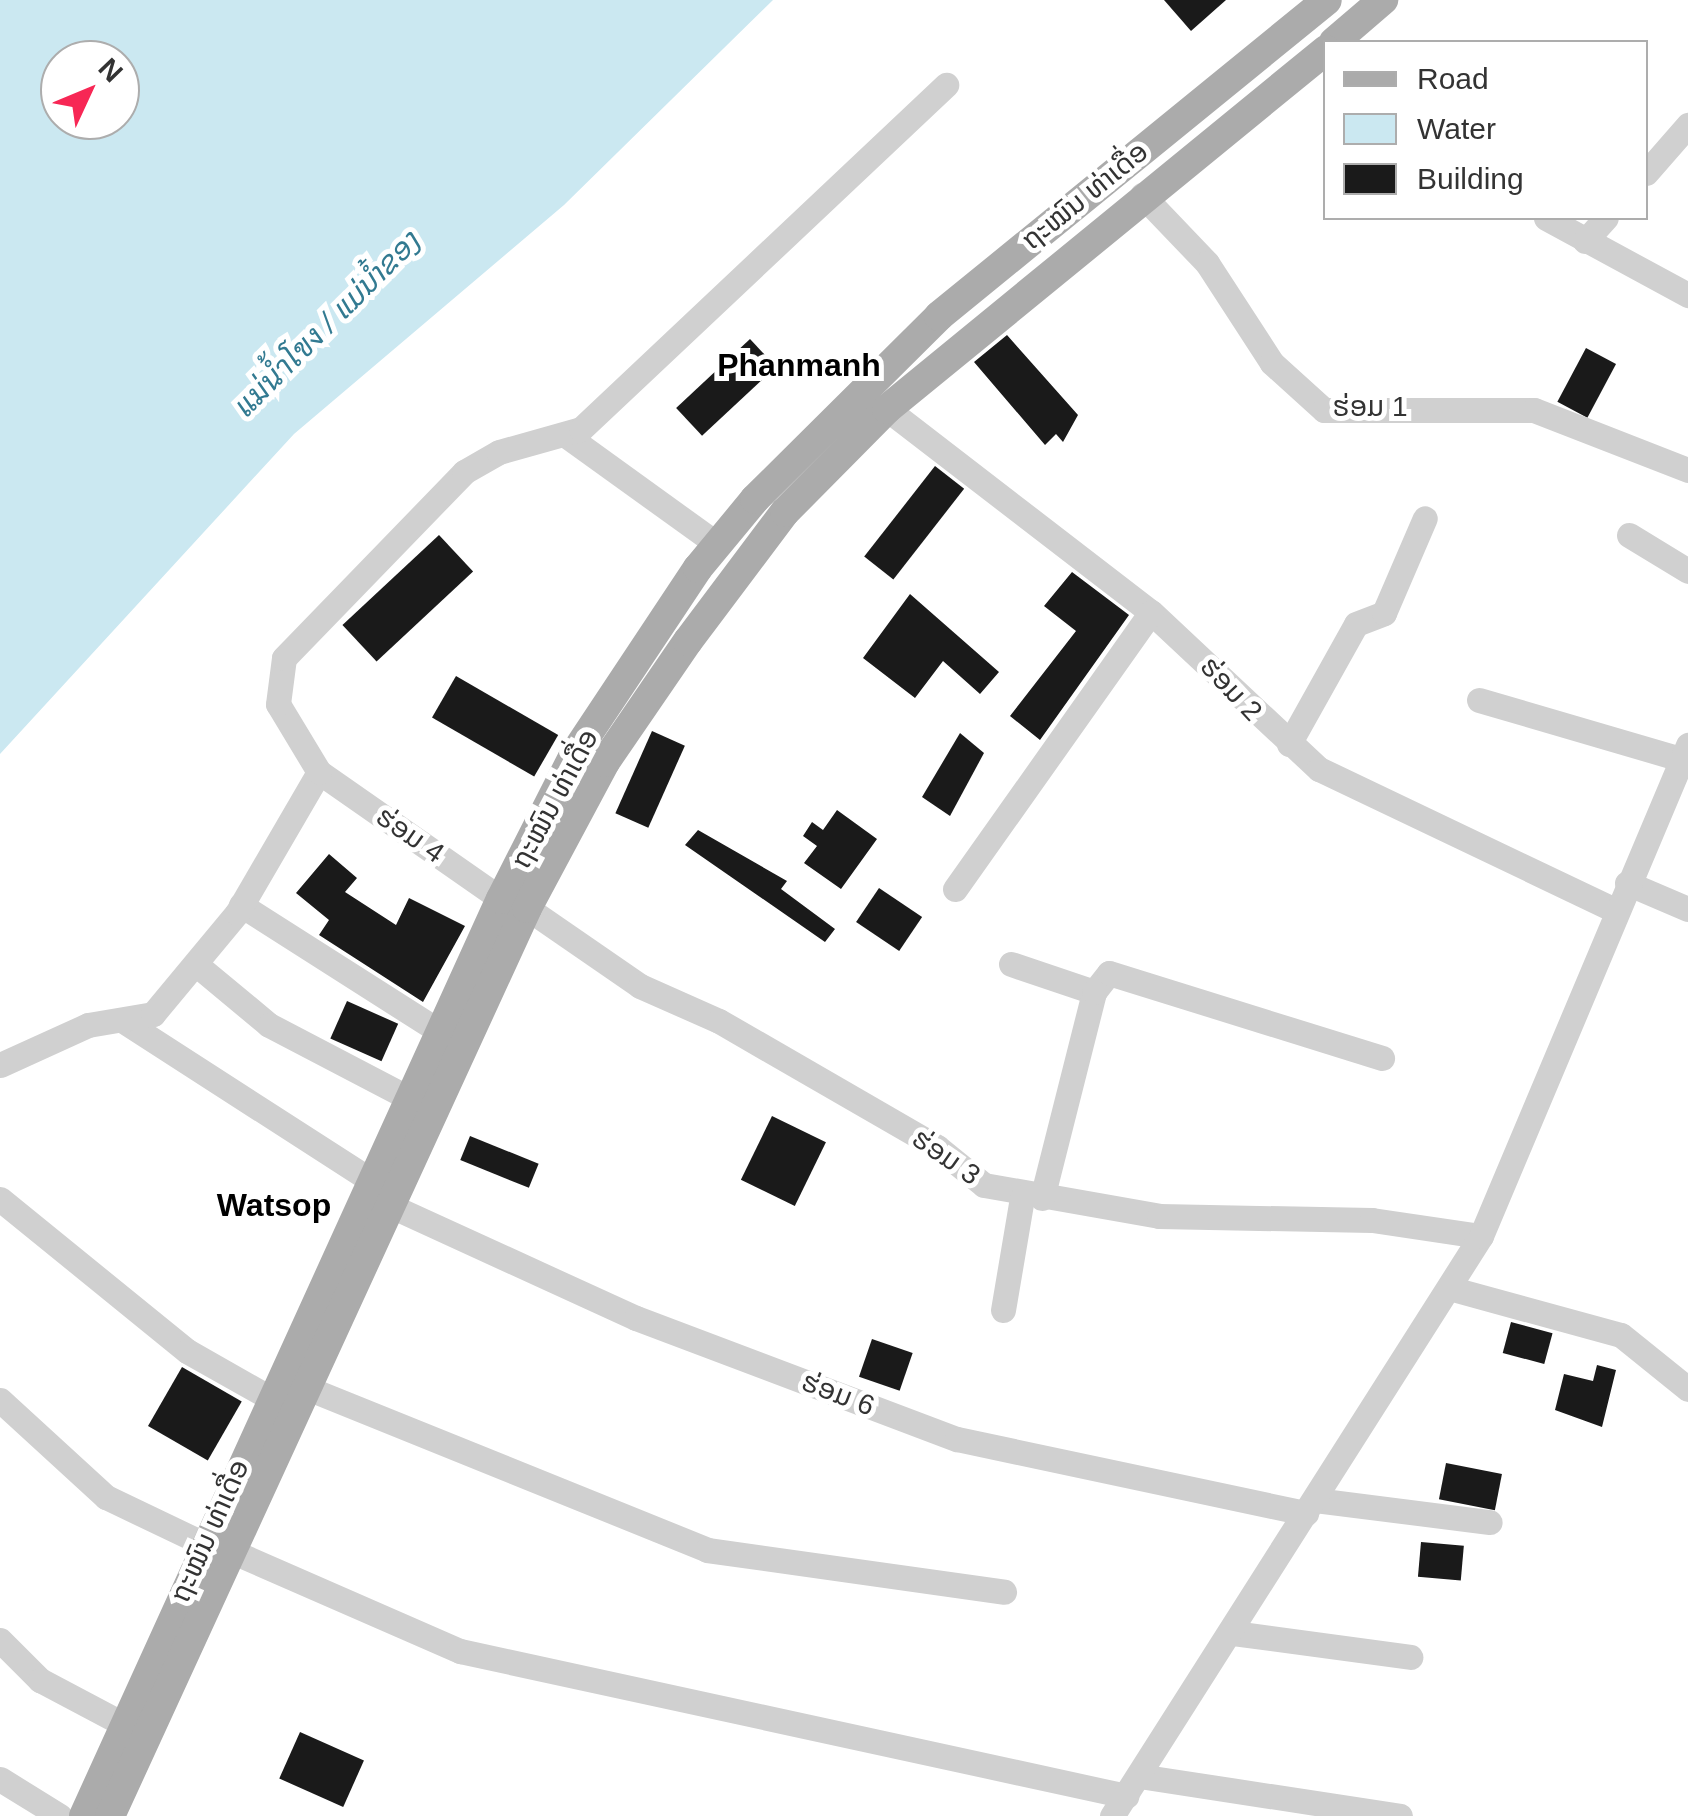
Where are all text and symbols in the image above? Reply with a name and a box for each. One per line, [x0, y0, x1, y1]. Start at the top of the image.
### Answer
north arrow [40, 40, 140, 140]
legend [1323, 40, 1648, 220]
text: N [92, 52, 129, 88]
text: Road [1417, 62, 1489, 95]
text: Water [1417, 112, 1496, 145]
street label: ຖະໝົນ ທ່າເດື່ອ [1015, 135, 1155, 257]
text: Building [1417, 162, 1524, 195]
water label: แม่น้ำโขง / ແມ່ນ້ຳຂອງ [227, 224, 427, 424]
district label: Phanmanh [717, 346, 881, 384]
street label: ຮ່ອມ 1 [1332, 390, 1408, 424]
street label: ຮ່ອມ 2 [1193, 650, 1269, 728]
street label: ຖະໝົນ ທ່າເດື່ອ [504, 724, 606, 874]
street label: ຮ່ອມ 4 [370, 800, 450, 870]
street label: ຮ່ອມ 3 [906, 1122, 986, 1192]
district label: Watsop [217, 1186, 331, 1224]
street label: ຮ່ອມ 6 [797, 1365, 879, 1423]
street label: ຖະໝົນ ທ່າເດື່ອ [164, 1454, 256, 1608]

